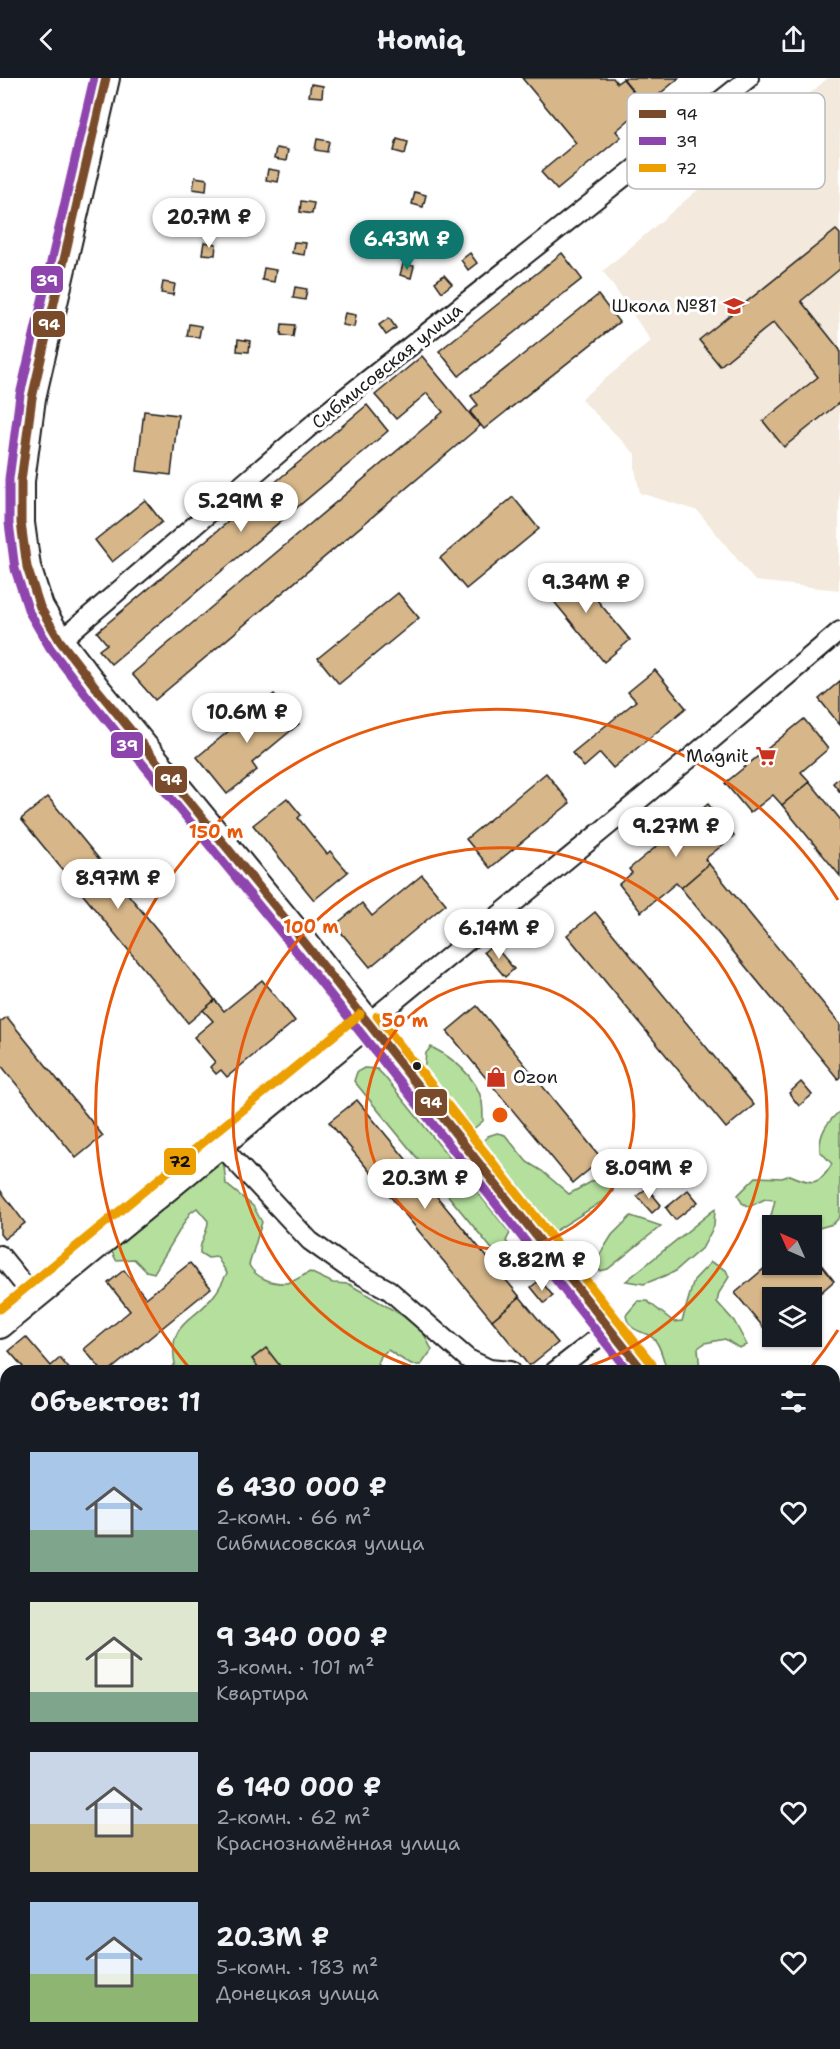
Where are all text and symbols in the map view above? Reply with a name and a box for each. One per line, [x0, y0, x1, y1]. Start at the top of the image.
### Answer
text: Homiq [377, 21, 463, 58]
icon: back [30, 23, 63, 56]
icon: share [777, 23, 810, 56]
legend [627, 93, 825, 189]
text: 94 [676, 104, 698, 125]
text: 39 [676, 131, 698, 152]
text: 72 [676, 158, 697, 179]
pin: 20.7M ₽ [154, 198, 264, 249]
text: 20.7M ₽ [166, 204, 252, 230]
pin: 6.43M ₽ [352, 220, 462, 271]
text: 6.43M ₽ [364, 226, 450, 252]
line badge: 39 [30, 265, 64, 294]
text: 39 [36, 270, 58, 291]
place label: Школа №81 [611, 294, 717, 318]
school or university icon: Школа №81 [722, 294, 746, 318]
street label: Сибмисовская улица [307, 298, 467, 434]
line badge: 94 [32, 310, 66, 338]
text: 94 [38, 314, 60, 335]
pin: 5.29M ₽ [186, 482, 296, 533]
text: 5.29M ₽ [198, 488, 284, 514]
pin: 9.34M ₽ [531, 563, 641, 614]
text: 9.34M ₽ [542, 569, 630, 595]
pin: 10.6M ₽ [192, 693, 302, 744]
text: 10.6M ₽ [206, 699, 288, 725]
line badge: 39 [110, 731, 144, 759]
text: 39 [116, 735, 138, 756]
place label: Magnit [686, 744, 749, 768]
supermarket icon: Magnit [754, 744, 778, 768]
line badge: 94 [154, 765, 188, 794]
text: 94 [160, 769, 182, 790]
pin: 9.27M ₽ [621, 807, 731, 858]
text: 9.27M ₽ [632, 813, 720, 839]
text: 150 m [189, 820, 244, 844]
pin: 8.97M ₽ [63, 859, 173, 910]
text: 8.97M ₽ [75, 865, 161, 891]
pin: 6.14M ₽ [444, 909, 554, 960]
text: 100 m [283, 915, 339, 939]
text: 6.14M ₽ [458, 915, 540, 941]
text: 50 m [382, 1009, 429, 1033]
unlabelled marker [411, 1060, 423, 1072]
shop icon: Ozon [484, 1065, 508, 1089]
place label: Ozon [513, 1065, 558, 1089]
line badge: 94 [414, 1088, 448, 1117]
text: 94 [420, 1092, 442, 1113]
centre of rings [490, 1105, 510, 1125]
line badge: 72 [163, 1147, 197, 1176]
pin: 8.09M ₽ [594, 1149, 704, 1200]
text: 72 [169, 1151, 191, 1172]
text: 8.09M ₽ [605, 1155, 693, 1181]
pin: 20.3M ₽ [370, 1159, 480, 1210]
text: 20.3M ₽ [381, 1165, 469, 1191]
north arrow [762, 1215, 822, 1275]
map controls [762, 1215, 822, 1347]
pin: 8.82M ₽ [487, 1241, 597, 1292]
text: 8.82M ₽ [498, 1247, 586, 1273]
button: layers [762, 1287, 822, 1347]
text: Объектов: 11 [30, 1384, 201, 1419]
icon: filters [777, 1385, 810, 1418]
text: 6 430 000 ₽ [216, 1469, 387, 1504]
icon: home [78, 1476, 150, 1548]
icon: heart [777, 1496, 810, 1529]
text: 2-комн. · 66 m² [216, 1504, 371, 1530]
text: Сибмисовская улица [216, 1530, 424, 1556]
text: 9 340 000 ₽ [216, 1619, 388, 1654]
icon: home [78, 1626, 150, 1698]
icon: heart [777, 1646, 810, 1679]
text: 3-комн. · 101 m² [216, 1654, 374, 1680]
text: Квартира [216, 1680, 308, 1706]
text: 6 140 000 ₽ [216, 1769, 381, 1804]
icon: home [78, 1776, 150, 1848]
icon: heart [777, 1796, 810, 1829]
text: 2-комн. · 62 m² [216, 1804, 370, 1830]
text: Краснознамённая улица [216, 1830, 460, 1856]
text: 20.3M ₽ [216, 1919, 329, 1954]
icon: home [78, 1926, 150, 1998]
icon: heart [777, 1946, 810, 1979]
text: 5-комн. · 183 m² [216, 1954, 378, 1980]
text: Донецкая улица [216, 1980, 379, 2006]

